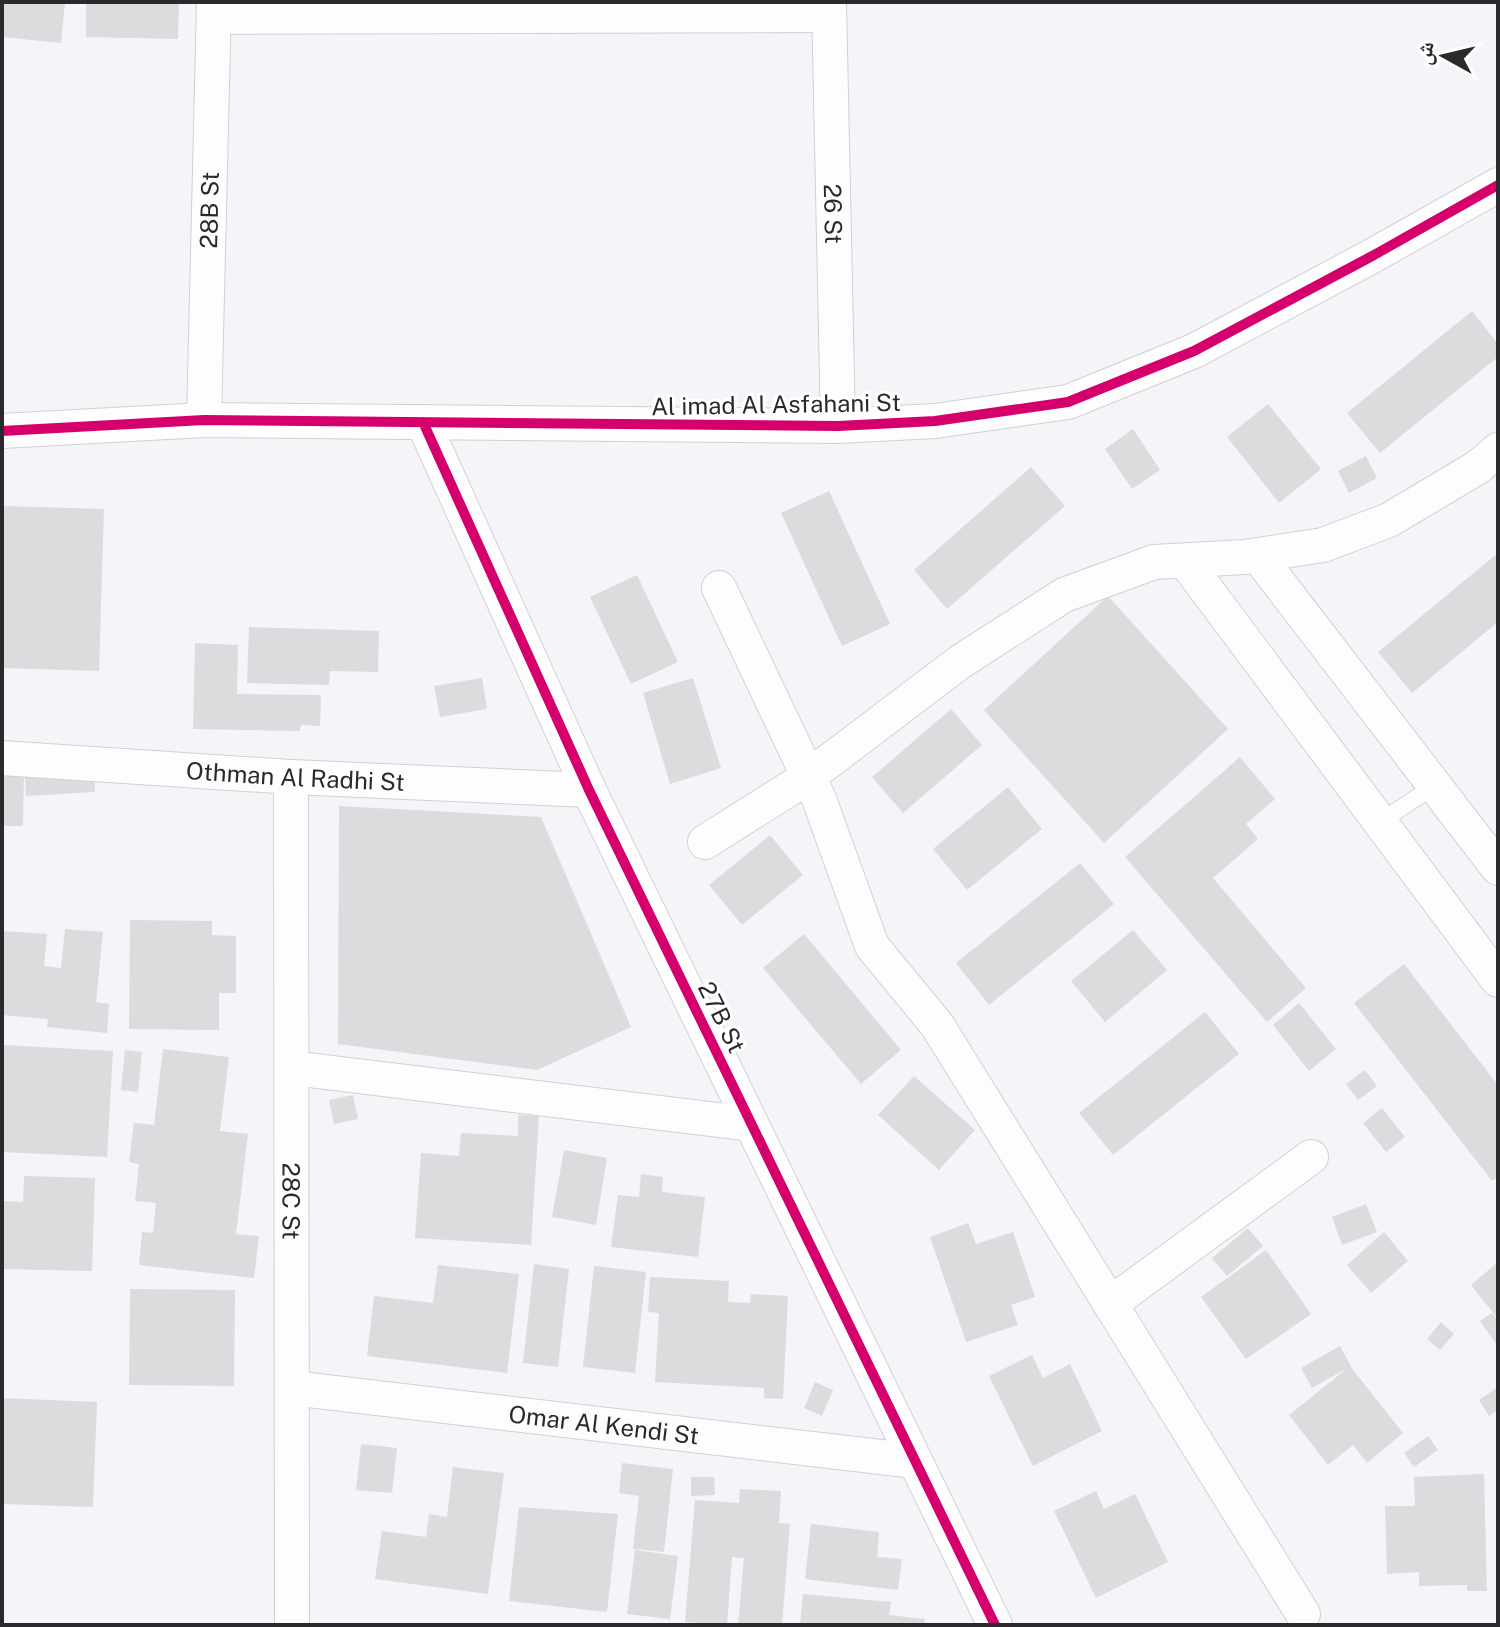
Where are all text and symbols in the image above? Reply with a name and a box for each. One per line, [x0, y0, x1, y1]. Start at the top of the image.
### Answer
north arrow [1404, 16, 1484, 96]
text: ش [1410, 40, 1440, 67]
street label: 28B St [194, 171, 224, 249]
street label: 26 St [819, 184, 848, 244]
street label: Al imad Al Asfahani St [651, 388, 901, 420]
street label: Othman Al Radhi St [185, 756, 405, 796]
street label: 27B St [693, 977, 751, 1057]
street label: 28C St [277, 1162, 306, 1240]
street label: Omar Al Kendi St [507, 1400, 700, 1450]

